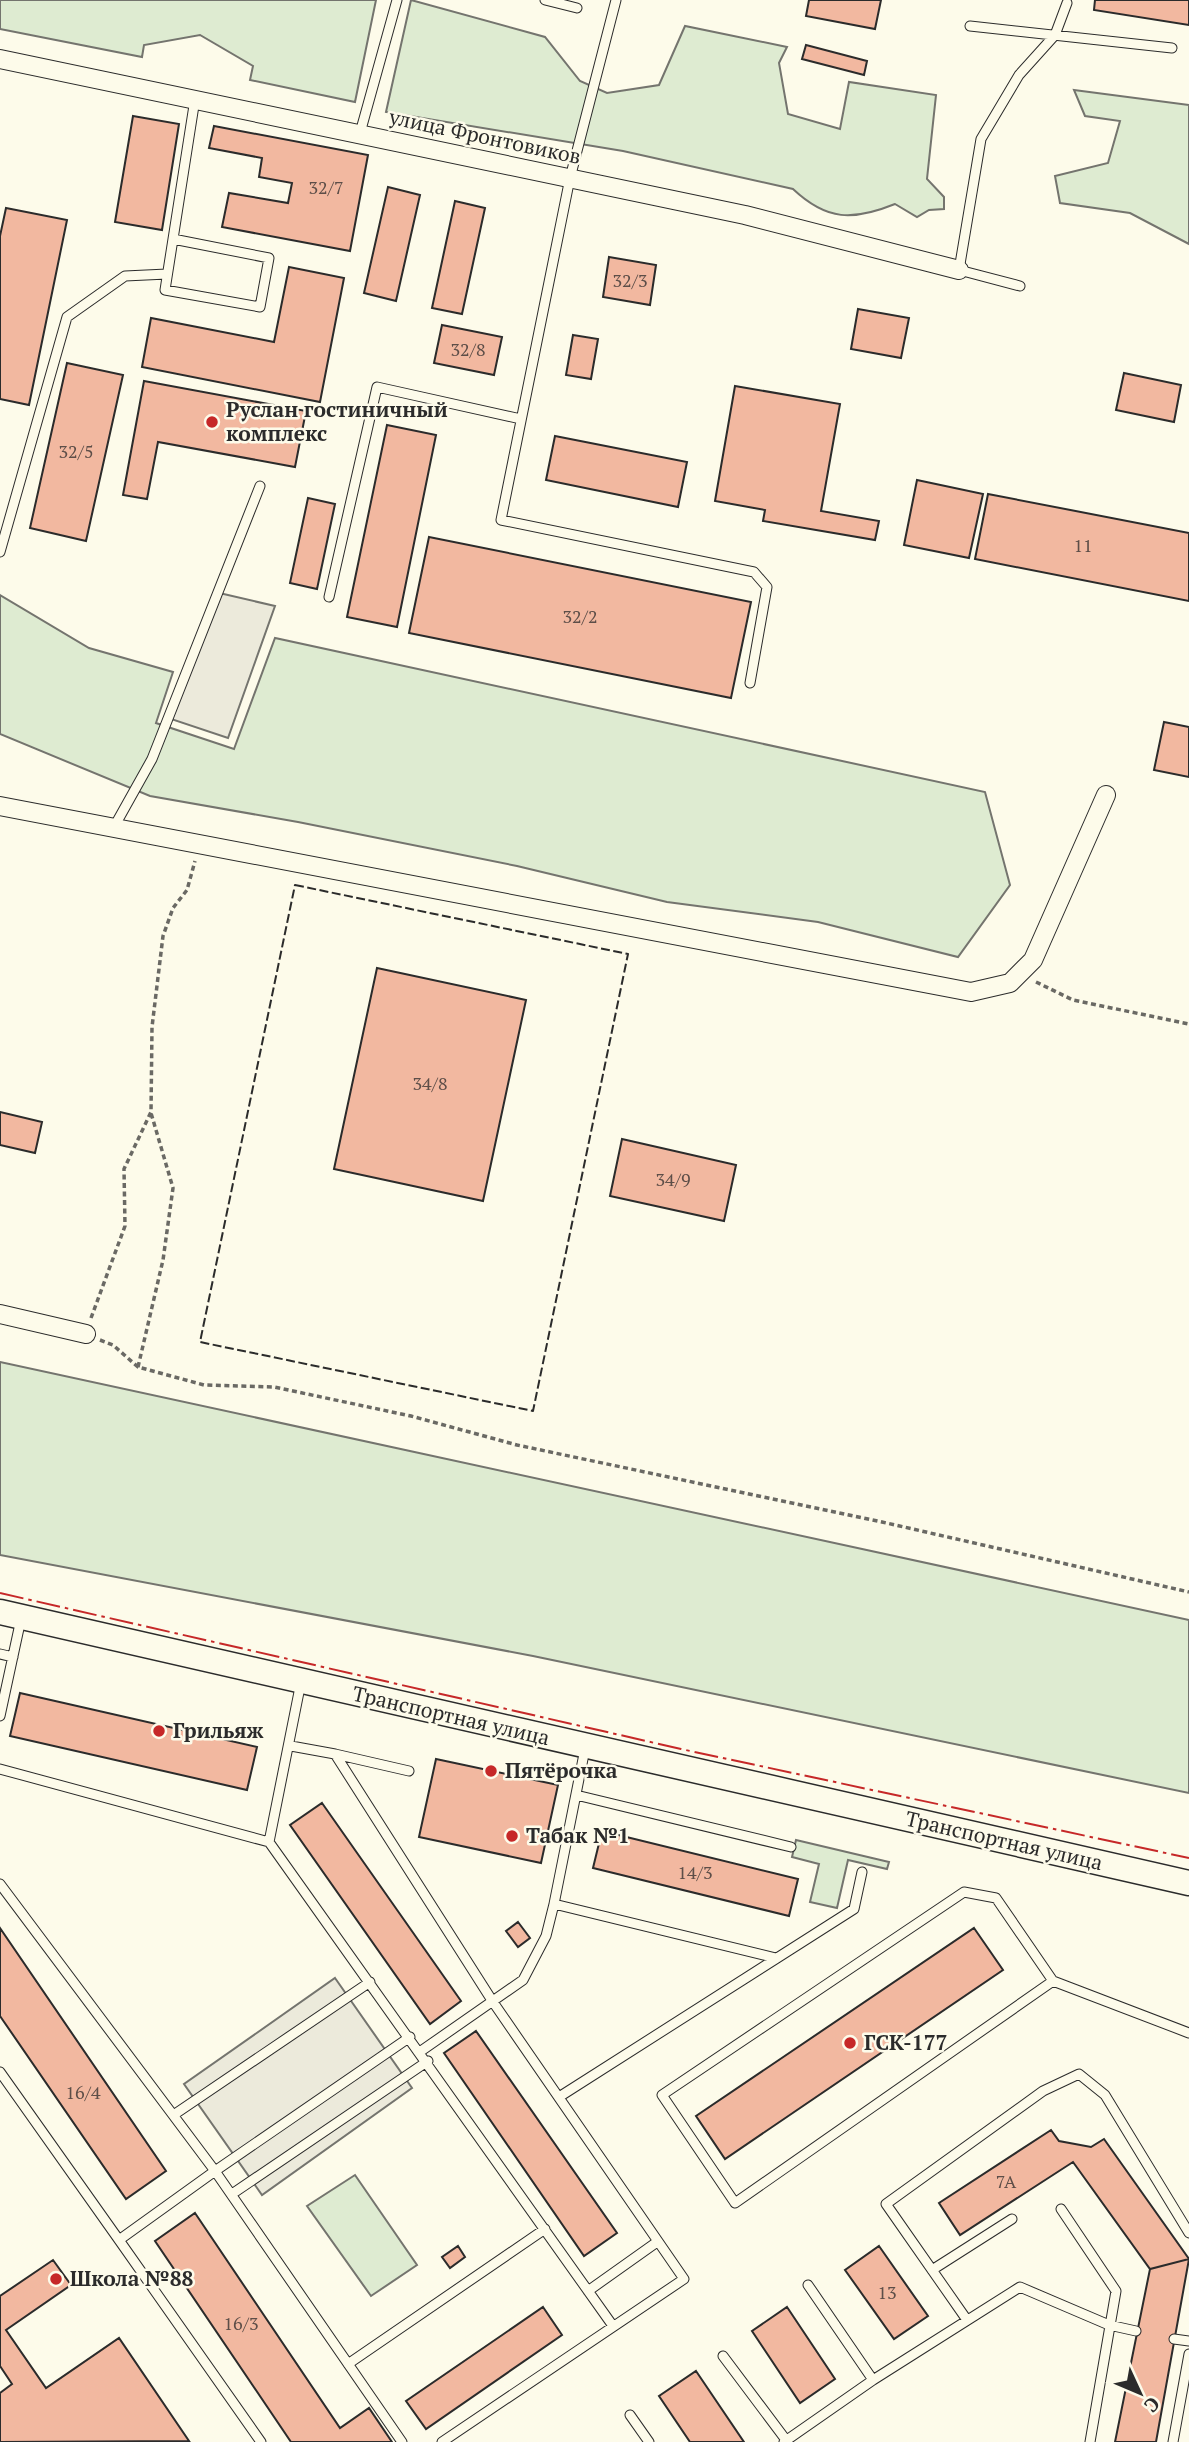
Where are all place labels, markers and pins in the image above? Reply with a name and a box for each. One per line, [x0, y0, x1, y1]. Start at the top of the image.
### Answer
place label: Руслан гостиничный комплекс [226, 395, 448, 447]
marker: Руслан гостиничный комплекс [204, 414, 220, 430]
place label: Грильяж [173, 1716, 263, 1744]
marker: Грильяж [151, 1723, 167, 1739]
place label: Пятёрочка [505, 1756, 618, 1784]
marker: Пятёрочка [483, 1763, 499, 1779]
place label: Табак №1 [526, 1821, 630, 1849]
marker: Табак №1 [504, 1828, 520, 1844]
place label: ГСК-177 [864, 2028, 947, 2056]
marker: ГСК-177 [842, 2035, 858, 2051]
place label: Школа №88 [70, 2264, 194, 2292]
marker: Школа №88 [48, 2271, 64, 2287]

